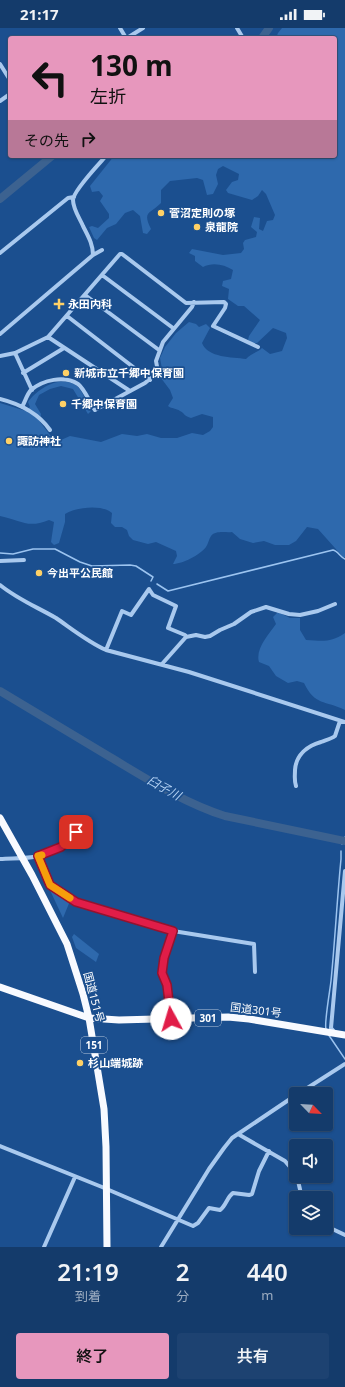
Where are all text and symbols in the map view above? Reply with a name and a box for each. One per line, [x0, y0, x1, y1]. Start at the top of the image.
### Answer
text: 21:17 [20, 4, 59, 24]
text: 130 m [90, 46, 173, 84]
icon: left [24, 52, 76, 104]
text: 左折 [90, 84, 126, 108]
icon: right [77, 128, 99, 150]
text: その先 [24, 130, 69, 150]
place label: 菅沼定則の塚 [169, 205, 236, 220]
marker: 菅沼定則の塚 [156, 208, 166, 218]
place label: 泉龍院 [205, 219, 238, 234]
marker: 泉龍院 [192, 222, 202, 232]
place label: 永田内科 [68, 296, 112, 311]
marker: 永田内科 [53, 298, 65, 310]
place label: 新城市立千郷中保育園 [74, 365, 184, 380]
marker: 新城市立千郷中保育園 [61, 368, 71, 378]
place label: 千郷中保育園 [71, 396, 137, 411]
marker: 千郷中保育園 [58, 399, 68, 409]
place label: 諏訪神社 [17, 433, 61, 448]
marker: 諏訪神社 [4, 436, 14, 446]
place label: 今出平公民館 [47, 565, 113, 580]
marker: 今出平公民館 [34, 568, 44, 578]
water label: 臼子川 [144, 771, 186, 805]
pin [59, 815, 93, 849]
icon: arrive [65, 821, 87, 843]
street label: 国道151号 [81, 970, 108, 1024]
position arrow [150, 998, 192, 1040]
street label: 国道301号 [229, 999, 283, 1020]
road number: 301 [195, 1010, 221, 1026]
road number: 151 [81, 1037, 107, 1053]
place label: 杉山端城跡 [88, 1055, 143, 1070]
marker: 杉山端城跡 [75, 1058, 85, 1068]
north arrow [289, 1087, 333, 1131]
map controls [289, 1087, 333, 1235]
button: sound [289, 1139, 333, 1183]
button: layers [289, 1191, 333, 1235]
text: 21:19 [57, 1255, 119, 1288]
text: 2 [176, 1255, 190, 1288]
text: 440 [247, 1255, 288, 1288]
text: m [261, 1286, 273, 1304]
text: 到着 [75, 1287, 101, 1305]
text: 分 [176, 1287, 189, 1305]
button: 終了 [16, 1333, 169, 1379]
button: 共有 [177, 1333, 329, 1379]

